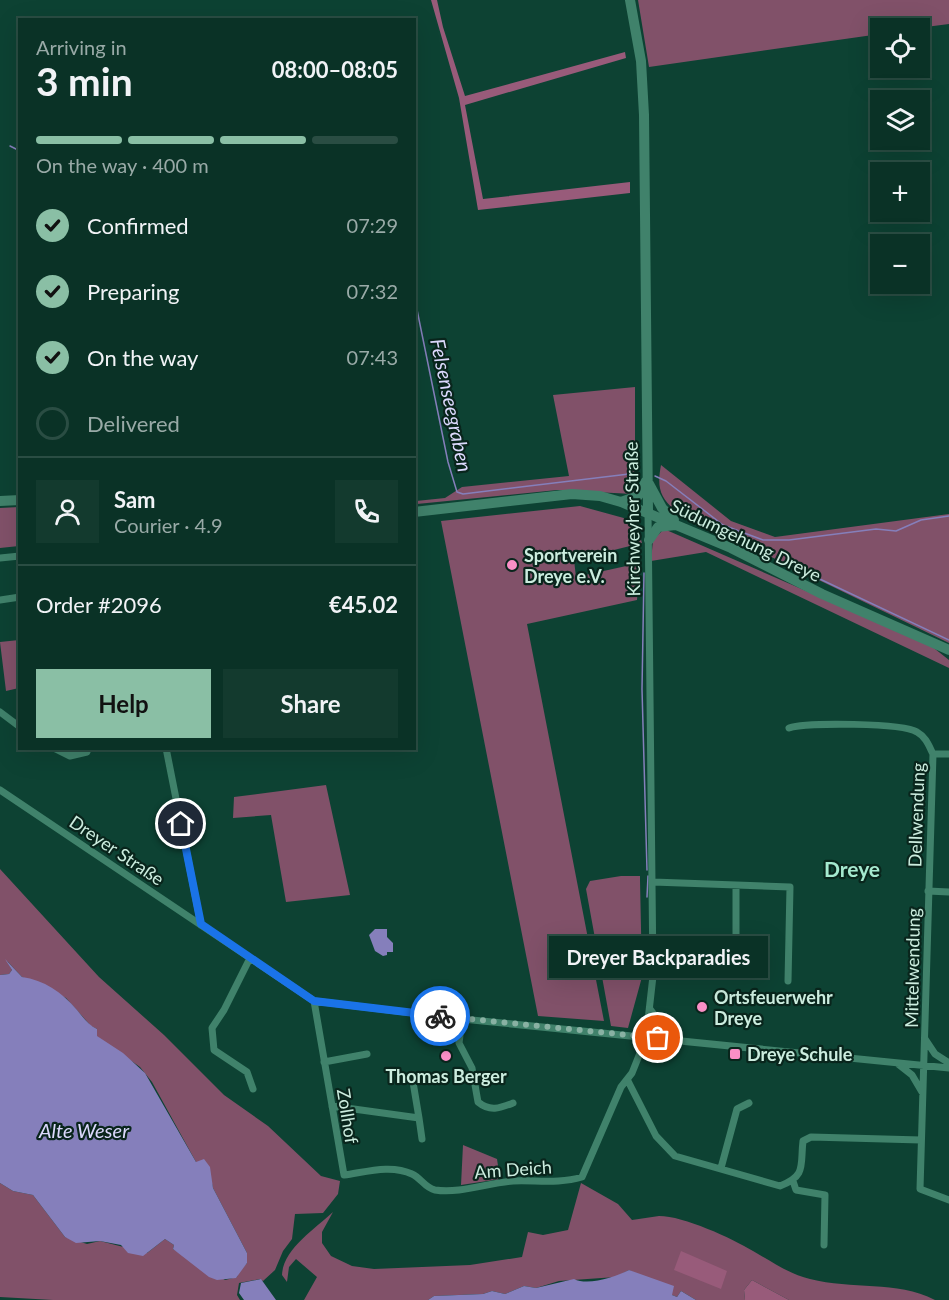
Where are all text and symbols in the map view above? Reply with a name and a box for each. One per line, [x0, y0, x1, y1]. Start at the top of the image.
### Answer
map controls [870, 18, 930, 294]
button: locate [870, 18, 930, 78]
text: Arriving in [36, 35, 127, 59]
text: 08:00–08:05 [272, 56, 398, 83]
text: 3 min [36, 58, 133, 104]
button: layers [870, 90, 930, 150]
text: On the way · 400 m [36, 153, 209, 177]
button: + [870, 162, 930, 222]
icon: check [36, 209, 69, 242]
text: Confirmed [87, 212, 189, 239]
text: 07:29 [347, 213, 398, 237]
button: − [870, 234, 930, 294]
icon: check [36, 275, 69, 308]
text: Preparing [87, 278, 179, 305]
text: 07:32 [347, 279, 398, 303]
water label: Felsenseegraben [426, 336, 478, 474]
icon: check [36, 341, 69, 374]
text: On the way [87, 344, 198, 371]
text: 07:43 [347, 345, 398, 369]
text: Delivered [87, 410, 180, 437]
street label: Kirchweyher Straße [620, 441, 644, 597]
button: person [36, 480, 99, 543]
button: phone [335, 480, 398, 543]
text: Sam [114, 486, 156, 513]
street label: Südumgehung Dreye [667, 494, 825, 586]
text: Courier · 4.9 [114, 513, 223, 537]
place label: Sportverein Dreye e.V. [524, 544, 617, 587]
marker: Sportverein Dreye e.V. [505, 558, 519, 572]
text: Order #2096 [36, 591, 162, 618]
text: €45.02 [329, 591, 398, 618]
button: Help [36, 669, 211, 738]
button: Share [223, 669, 398, 738]
street label: Dellwendung [903, 762, 929, 868]
pin [155, 798, 206, 849]
icon: home [164, 807, 197, 840]
street label: Dreyer Straße [66, 810, 168, 890]
district label: Dreye [824, 856, 880, 881]
street label: Mittelwendung [900, 908, 924, 1028]
callout: Dreyer Backparadies [548, 936, 768, 978]
text: Dreyer Backparadies [567, 945, 750, 969]
courier [410, 986, 470, 1046]
place label: Ortsfeuerwehr Dreye [714, 986, 833, 1029]
icon: bike [424, 1000, 457, 1033]
marker: Ortsfeuerwehr Dreye [695, 1000, 709, 1014]
pin [632, 1012, 683, 1063]
icon: bag [641, 1021, 674, 1054]
place label: Dreye Schule [747, 1043, 853, 1065]
marker: Dreye Schule [728, 1047, 742, 1061]
marker: Thomas Berger [439, 1049, 453, 1063]
place label: Thomas Berger [385, 1065, 507, 1087]
street label: Zollhof [333, 1087, 363, 1146]
water label: Alte Weser [38, 1118, 130, 1142]
street label: Am Deich [474, 1155, 552, 1183]

